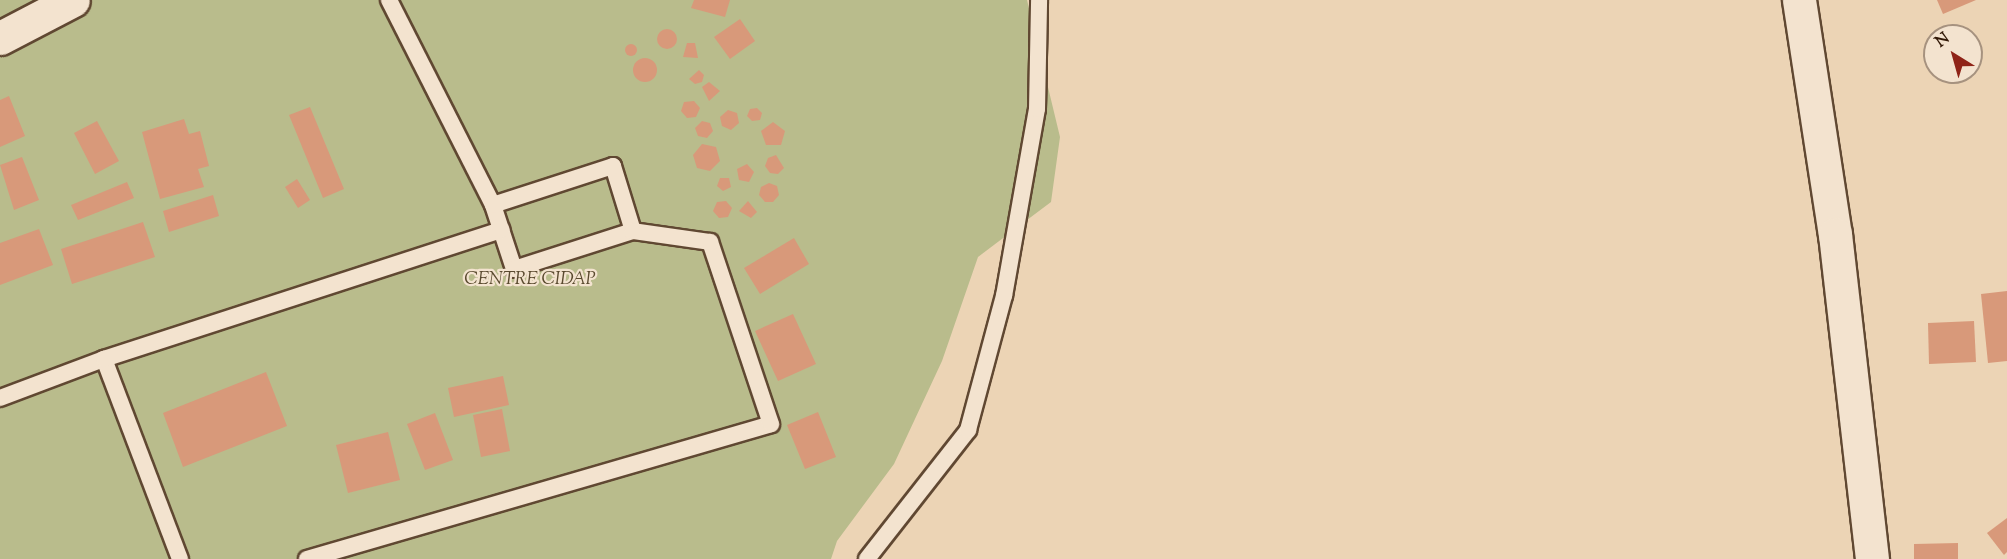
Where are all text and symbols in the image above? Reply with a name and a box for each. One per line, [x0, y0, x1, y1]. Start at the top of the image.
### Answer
north arrow [1923, 24, 1983, 84]
text: N [1931, 28, 1955, 54]
park label: CENTRE CIDAP [464, 269, 596, 291]

